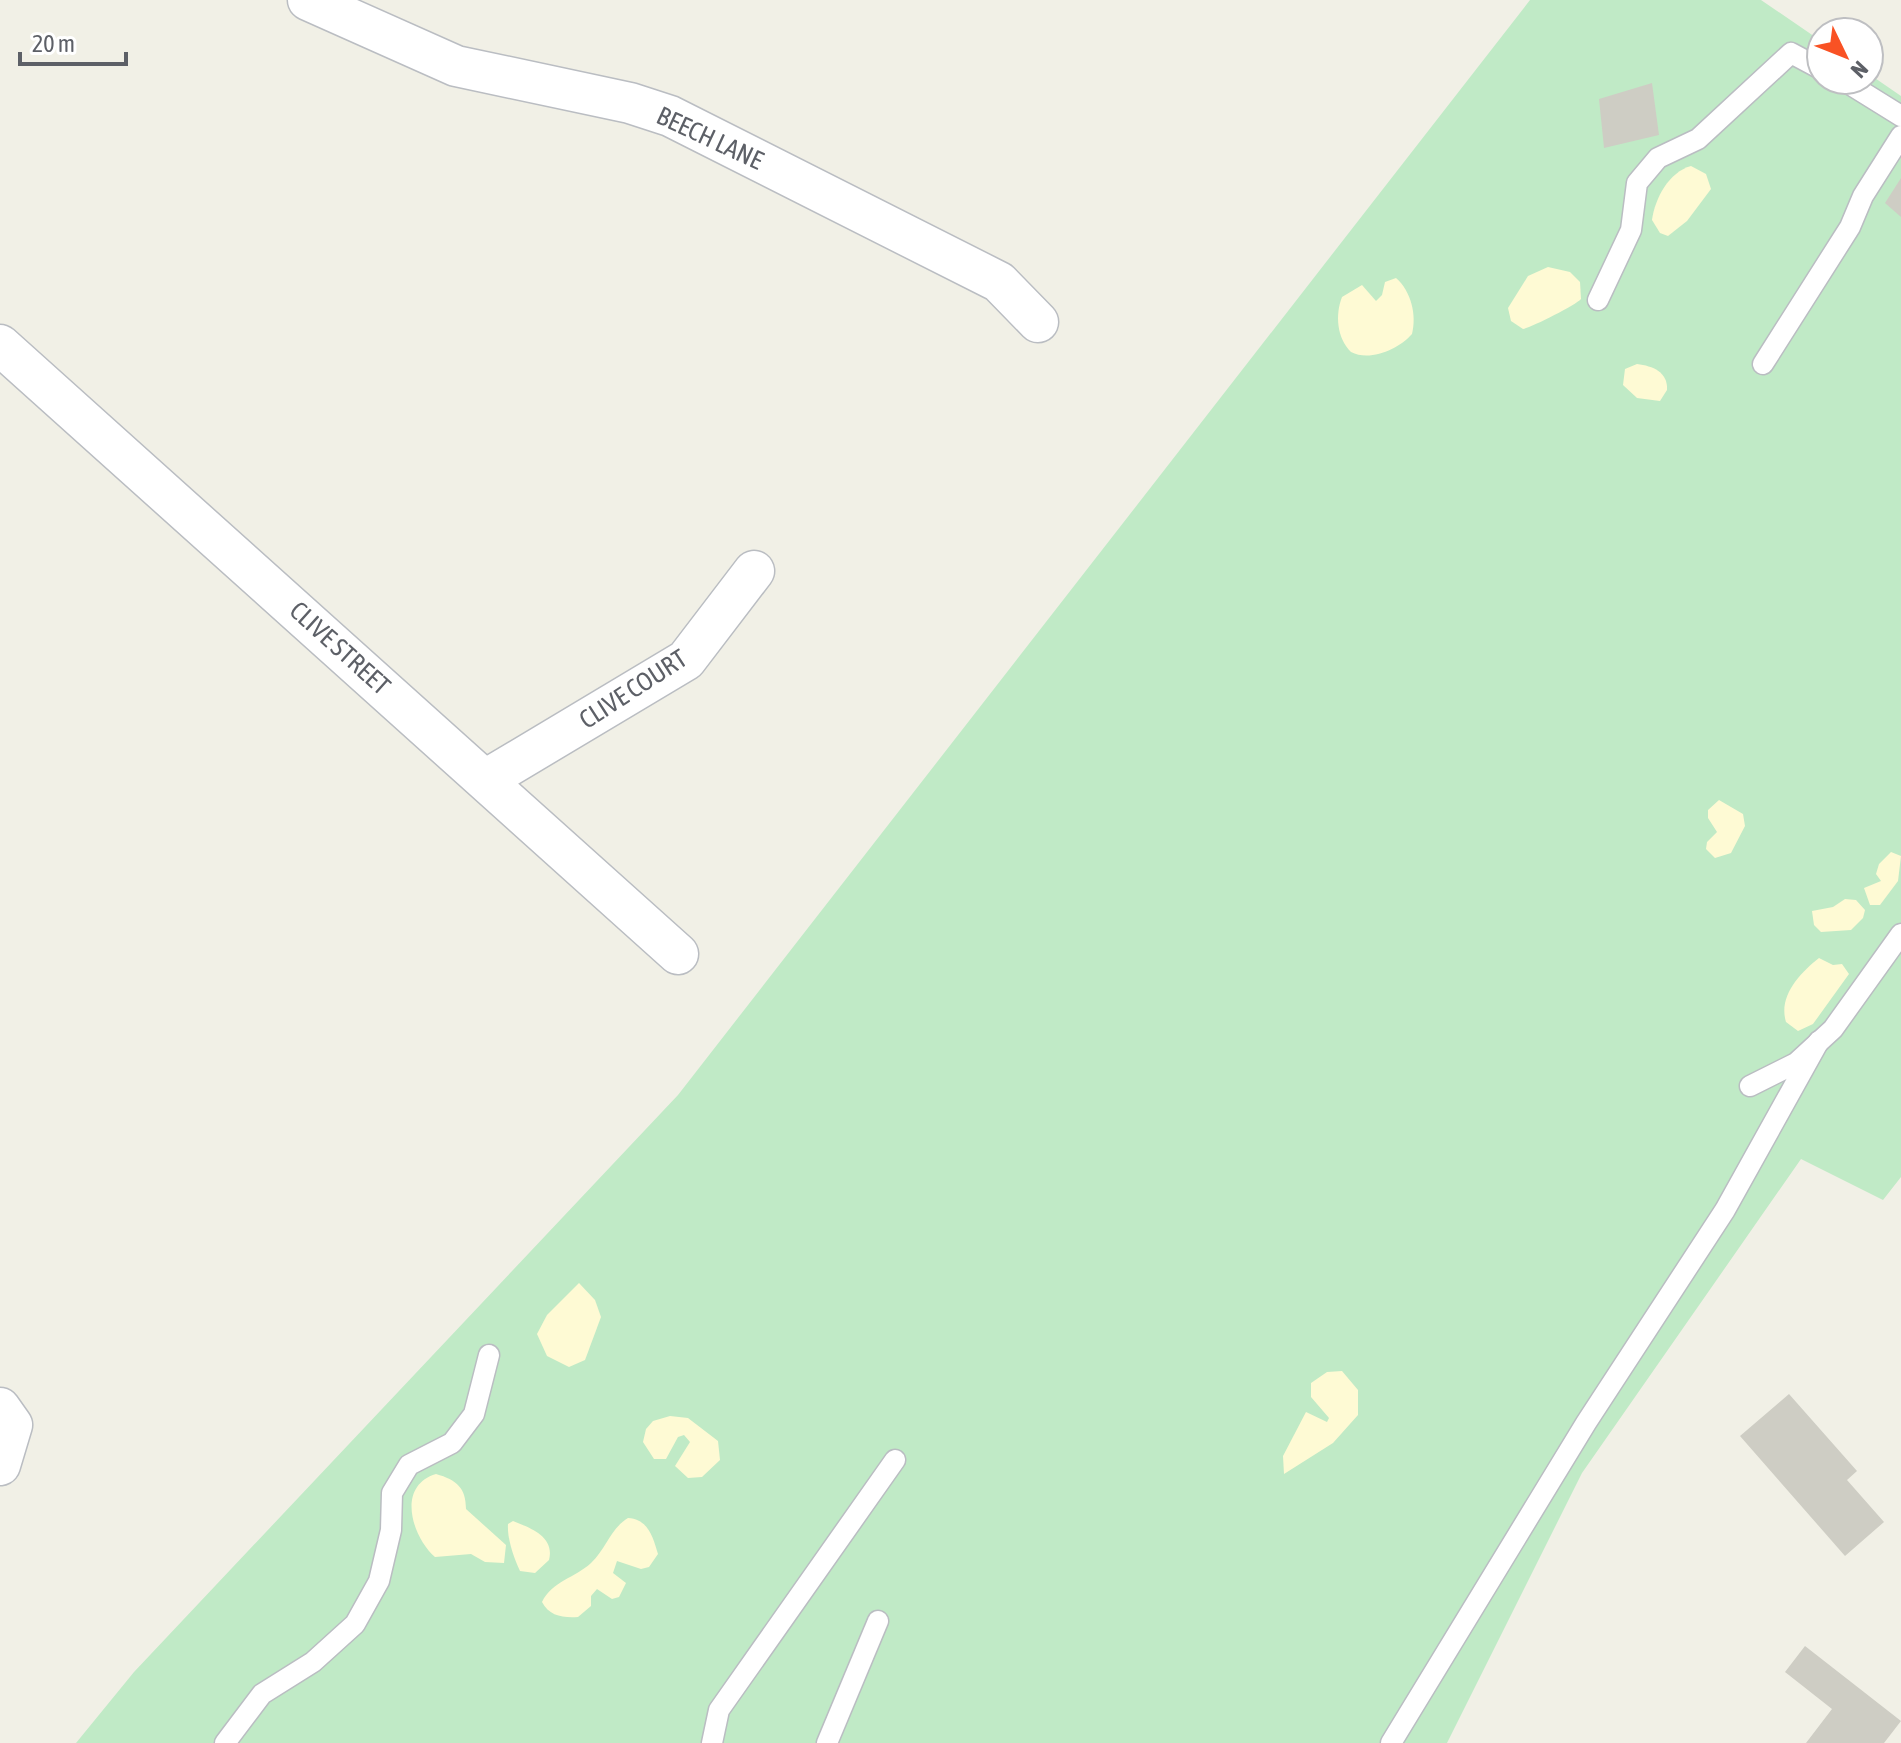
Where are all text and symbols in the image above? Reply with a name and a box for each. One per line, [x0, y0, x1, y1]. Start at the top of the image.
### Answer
scale bar [20, 16, 126, 66]
north arrow [1805, 16, 1885, 96]
text: 20 m [32, 30, 75, 57]
text: N [1846, 56, 1874, 83]
street label: BEECH LANE [652, 100, 768, 176]
street label: CLIVE STREET [284, 595, 397, 701]
street label: CLIVE COURT [574, 643, 693, 735]

